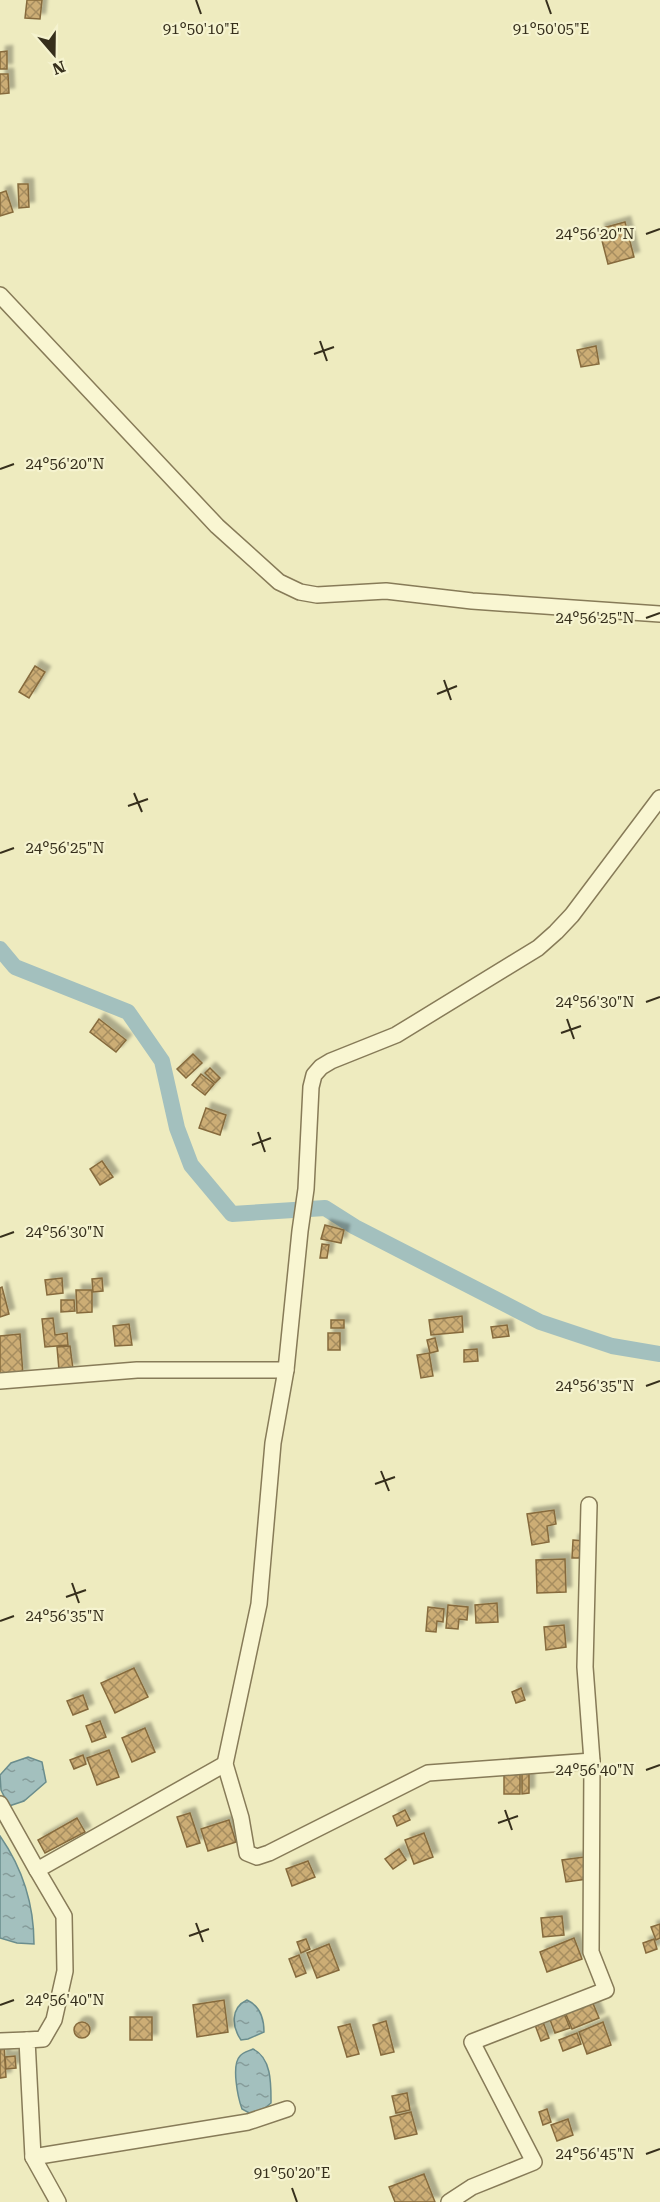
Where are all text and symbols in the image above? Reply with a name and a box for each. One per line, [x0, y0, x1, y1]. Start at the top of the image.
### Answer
text: 91°50'10"E [163, 20, 239, 38]
text: 91°50'05"E [513, 20, 589, 38]
north arrow [24, 24, 84, 84]
text: N [50, 57, 68, 79]
text: 24°56'20"N [555, 225, 635, 243]
text: 24°56'20"N [25, 455, 105, 473]
text: 24°56'25"N [555, 609, 635, 627]
text: 24°56'25"N [25, 839, 105, 857]
text: 24°56'30"N [555, 993, 635, 1011]
text: 24°56'30"N [25, 1223, 105, 1241]
text: 24°56'35"N [555, 1377, 635, 1395]
text: 24°56'35"N [25, 1607, 105, 1625]
text: 24°56'40"N [555, 1761, 635, 1779]
text: 24°56'40"N [25, 1991, 105, 2009]
text: 24°56'45"N [555, 2145, 635, 2163]
text: 91°50'20"E [254, 2164, 330, 2182]

